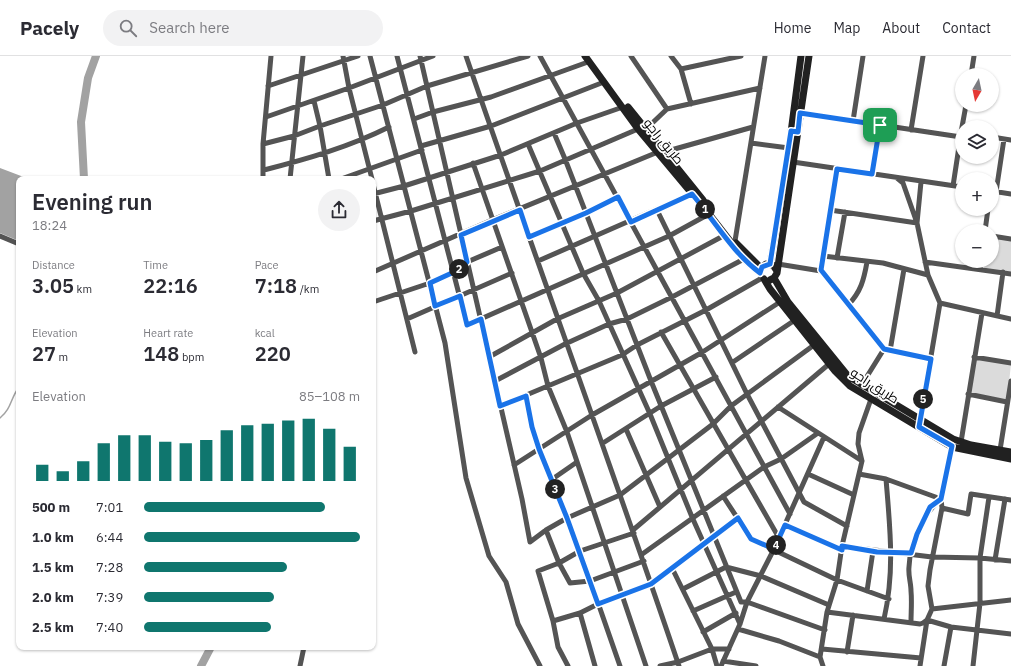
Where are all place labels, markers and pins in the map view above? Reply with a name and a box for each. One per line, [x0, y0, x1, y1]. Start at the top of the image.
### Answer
pin [863, 108, 897, 142]
pin: 1 [695, 199, 715, 219]
pin: 2 [449, 259, 469, 279]
pin: 5 [913, 389, 933, 409]
pin: 3 [545, 479, 565, 499]
pin: 4 [766, 535, 786, 555]

